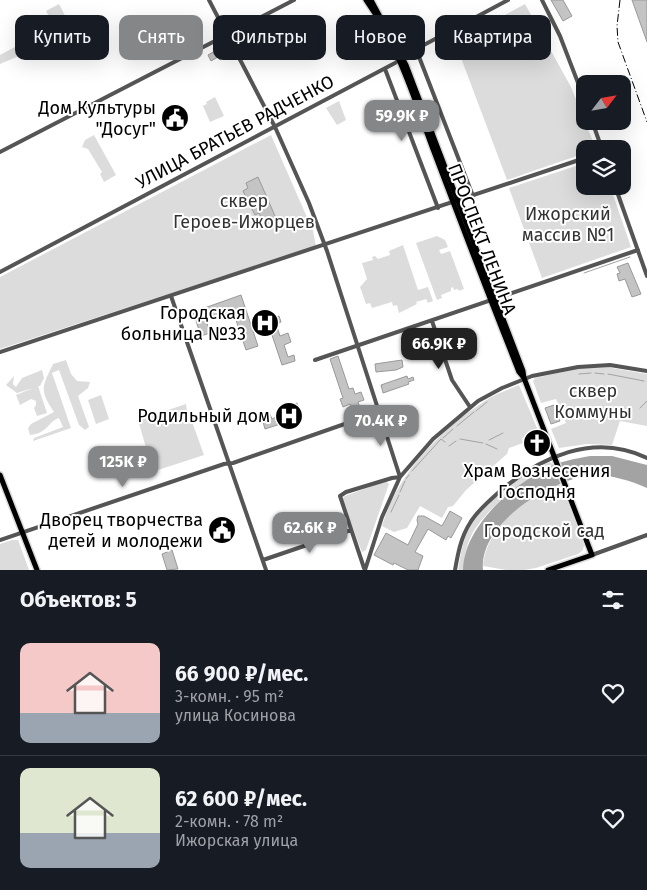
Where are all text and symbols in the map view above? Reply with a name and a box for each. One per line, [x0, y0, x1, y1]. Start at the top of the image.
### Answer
chip: Купить [15, 15, 109, 60]
chip: Снять [119, 15, 203, 60]
chip: Фильтры [213, 15, 326, 60]
chip: Новое [336, 15, 425, 60]
chip: Квартира [435, 15, 551, 60]
street label: УЛИЦА БРАТЬЕВ РАДЧЕНКО [132, 70, 338, 194]
north arrow [576, 75, 631, 130]
map controls [576, 75, 631, 195]
place label: Дом Культуры "Досуг" [38, 97, 156, 140]
pin: 59.9K ₽ [356, 100, 448, 142]
public building icon: Дом Культуры "Досуг" [160, 103, 190, 133]
text: 59.9K ₽ [375, 106, 429, 125]
button: layers [576, 140, 631, 195]
street label: ПРОСПЕКТ ЛЕНИНА [443, 160, 521, 318]
park label: сквер Героев-Ижорцев [173, 190, 315, 233]
park label: Ижорский массив №1 [522, 203, 614, 246]
place label: Городская больница №33 [121, 302, 246, 345]
hospital icon: Городская больница №33 [250, 308, 280, 338]
pin: 66.9K ₽ [393, 328, 485, 370]
text: 66.9K ₽ [412, 334, 466, 353]
park label: сквер Коммуны [554, 380, 632, 423]
hospital icon: Родильный дом [274, 401, 304, 431]
pin: 70.4K ₽ [335, 404, 427, 447]
place label: Родильный дом [137, 405, 270, 427]
text: 70.4K ₽ [355, 411, 407, 430]
church icon: Храм Вознесения Господня [522, 428, 552, 458]
pin: 125K ₽ [82, 446, 164, 488]
text: 125K ₽ [99, 452, 147, 471]
place label: Храм Вознесения Господня [464, 460, 610, 503]
place label: Дворец творчества детей и молодежи [39, 509, 203, 552]
pin: 62.6K ₽ [264, 512, 356, 554]
public building icon: Дворец творчества детей и молодежи [207, 515, 237, 545]
text: 62.6K ₽ [283, 518, 337, 537]
park label: Городской сад [483, 520, 605, 542]
icon: filters [599, 586, 627, 614]
text: Объектов: 5 [20, 587, 137, 613]
text: 66 900 ₽/мес. [175, 661, 308, 687]
icon: home [60, 663, 120, 723]
icon: heart [599, 679, 627, 707]
text: 3-комн. · 95 m² [175, 687, 284, 706]
text: улица Косинова [175, 706, 296, 725]
text: 62 600 ₽/мес. [175, 786, 307, 812]
icon: home [60, 788, 120, 848]
icon: heart [599, 804, 627, 832]
text: 2-комн. · 78 m² [175, 812, 283, 831]
text: Ижорская улица [175, 831, 298, 850]

